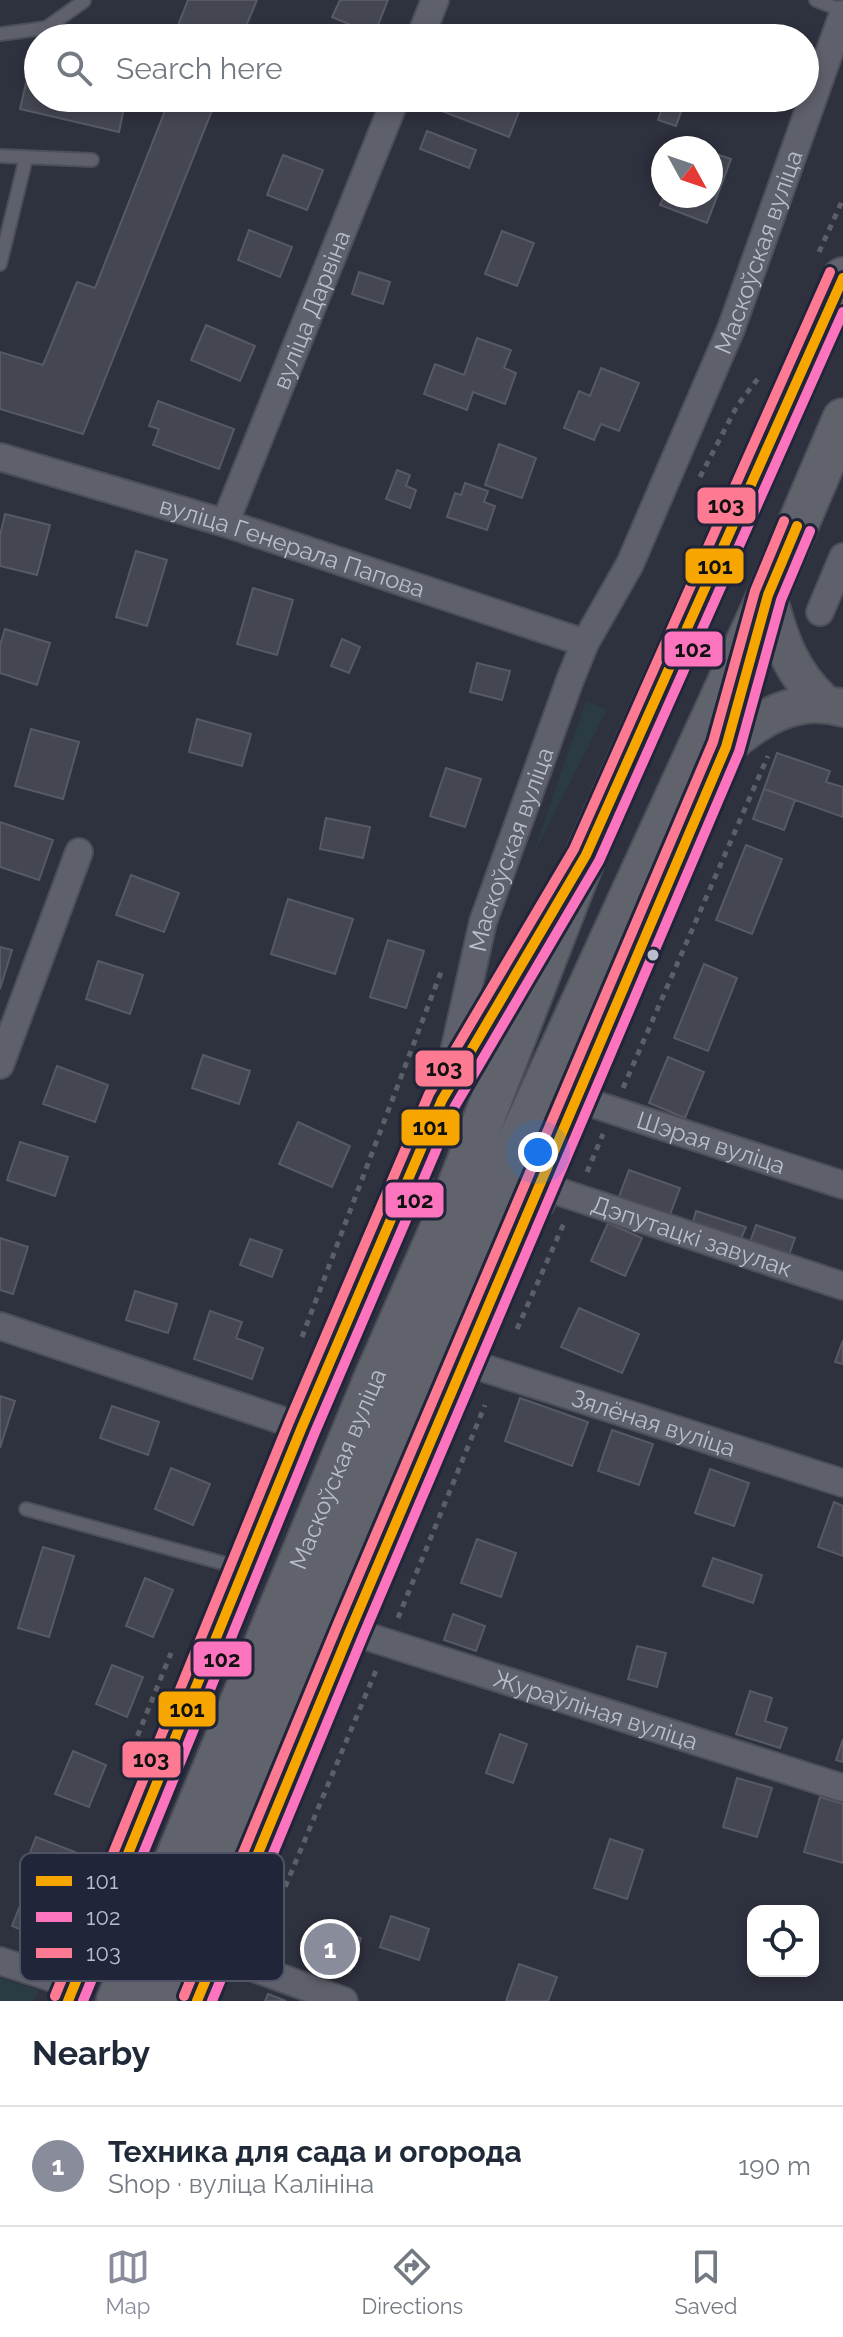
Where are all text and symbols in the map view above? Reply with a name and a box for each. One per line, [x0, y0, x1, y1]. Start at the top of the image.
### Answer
search box [24, 24, 819, 112]
icon: search [52, 46, 96, 90]
text: Search here [116, 51, 283, 86]
north arrow [651, 136, 723, 208]
street label: Маскоўская вуліца [708, 146, 808, 358]
street label: вуліца Дарвіна [266, 226, 356, 393]
line badge: 103 [696, 486, 757, 525]
street label: вуліца Генерала Папова [156, 490, 429, 603]
text: 103 [708, 492, 744, 518]
line badge: 101 [684, 547, 745, 585]
text: 101 [697, 553, 733, 579]
line badge: 102 [663, 630, 724, 668]
text: 102 [675, 636, 711, 662]
street label: Маскоўская вуліца [462, 743, 559, 954]
unlabelled marker [645, 947, 661, 963]
line badge: 103 [414, 1049, 475, 1088]
text: 103 [426, 1055, 462, 1081]
street label: Шэрая вуліца [633, 1105, 789, 1180]
line badge: 101 [400, 1108, 461, 1147]
text: 101 [412, 1114, 448, 1140]
your location [518, 1132, 558, 1172]
line badge: 102 [384, 1181, 445, 1219]
text: 102 [397, 1187, 433, 1213]
street label: Дэпутацкі завулак [588, 1189, 796, 1283]
street label: Маскоўская вуліца [283, 1364, 392, 1573]
street label: Зялёная вуліца [568, 1383, 739, 1462]
line badge: 102 [192, 1640, 253, 1678]
text: 102 [204, 1646, 240, 1672]
street label: Жураўліная вуліца [490, 1663, 702, 1755]
line badge: 101 [157, 1690, 217, 1728]
text: 101 [169, 1696, 205, 1722]
line badge: 103 [121, 1740, 182, 1779]
text: 103 [133, 1746, 169, 1772]
legend [20, 1853, 284, 1981]
text: 101 [86, 1868, 118, 1894]
text: 102 [86, 1904, 120, 1930]
map controls [747, 1905, 819, 1977]
button: locate [747, 1905, 819, 1977]
pin: 1 [304, 1919, 356, 1979]
text: 103 [86, 1940, 121, 1966]
text: Nearby [32, 2033, 150, 2073]
text: Техника для сада и огорода [108, 2134, 522, 2169]
text: 1 [52, 2151, 64, 2181]
text: 190 m [738, 2151, 811, 2181]
text: Shop · вуліца Калініна [108, 2169, 374, 2199]
tab: Map [106, 2245, 150, 2319]
tab: Directions [362, 2245, 463, 2319]
tab: Saved [674, 2245, 737, 2319]

